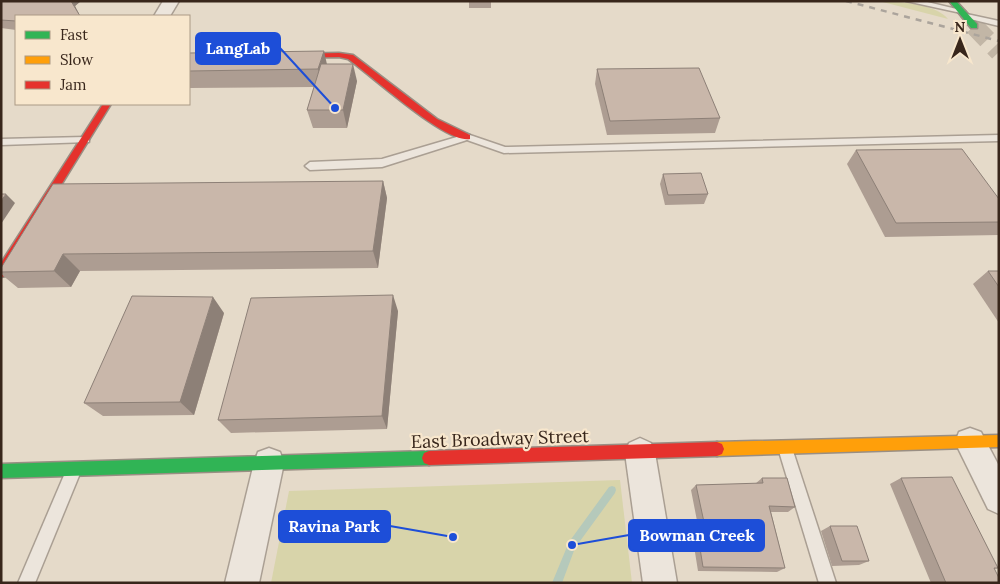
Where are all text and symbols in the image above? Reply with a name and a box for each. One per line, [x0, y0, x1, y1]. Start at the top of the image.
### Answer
legend [15, 15, 190, 105]
north arrow [935, 15, 985, 65]
text: N [955, 18, 966, 36]
text: Fast [60, 25, 88, 44]
callout: LangLab [196, 33, 280, 64]
text: LangLab [206, 38, 270, 58]
text: Slow [60, 50, 93, 69]
text: Jam [59, 75, 87, 94]
street label: East Broadway Street [410, 424, 590, 453]
callout: Ravina Park [279, 511, 390, 542]
text: Ravina Park [288, 516, 380, 536]
callout: Bowman Creek [629, 520, 764, 551]
text: Bowman Creek [639, 525, 755, 545]

